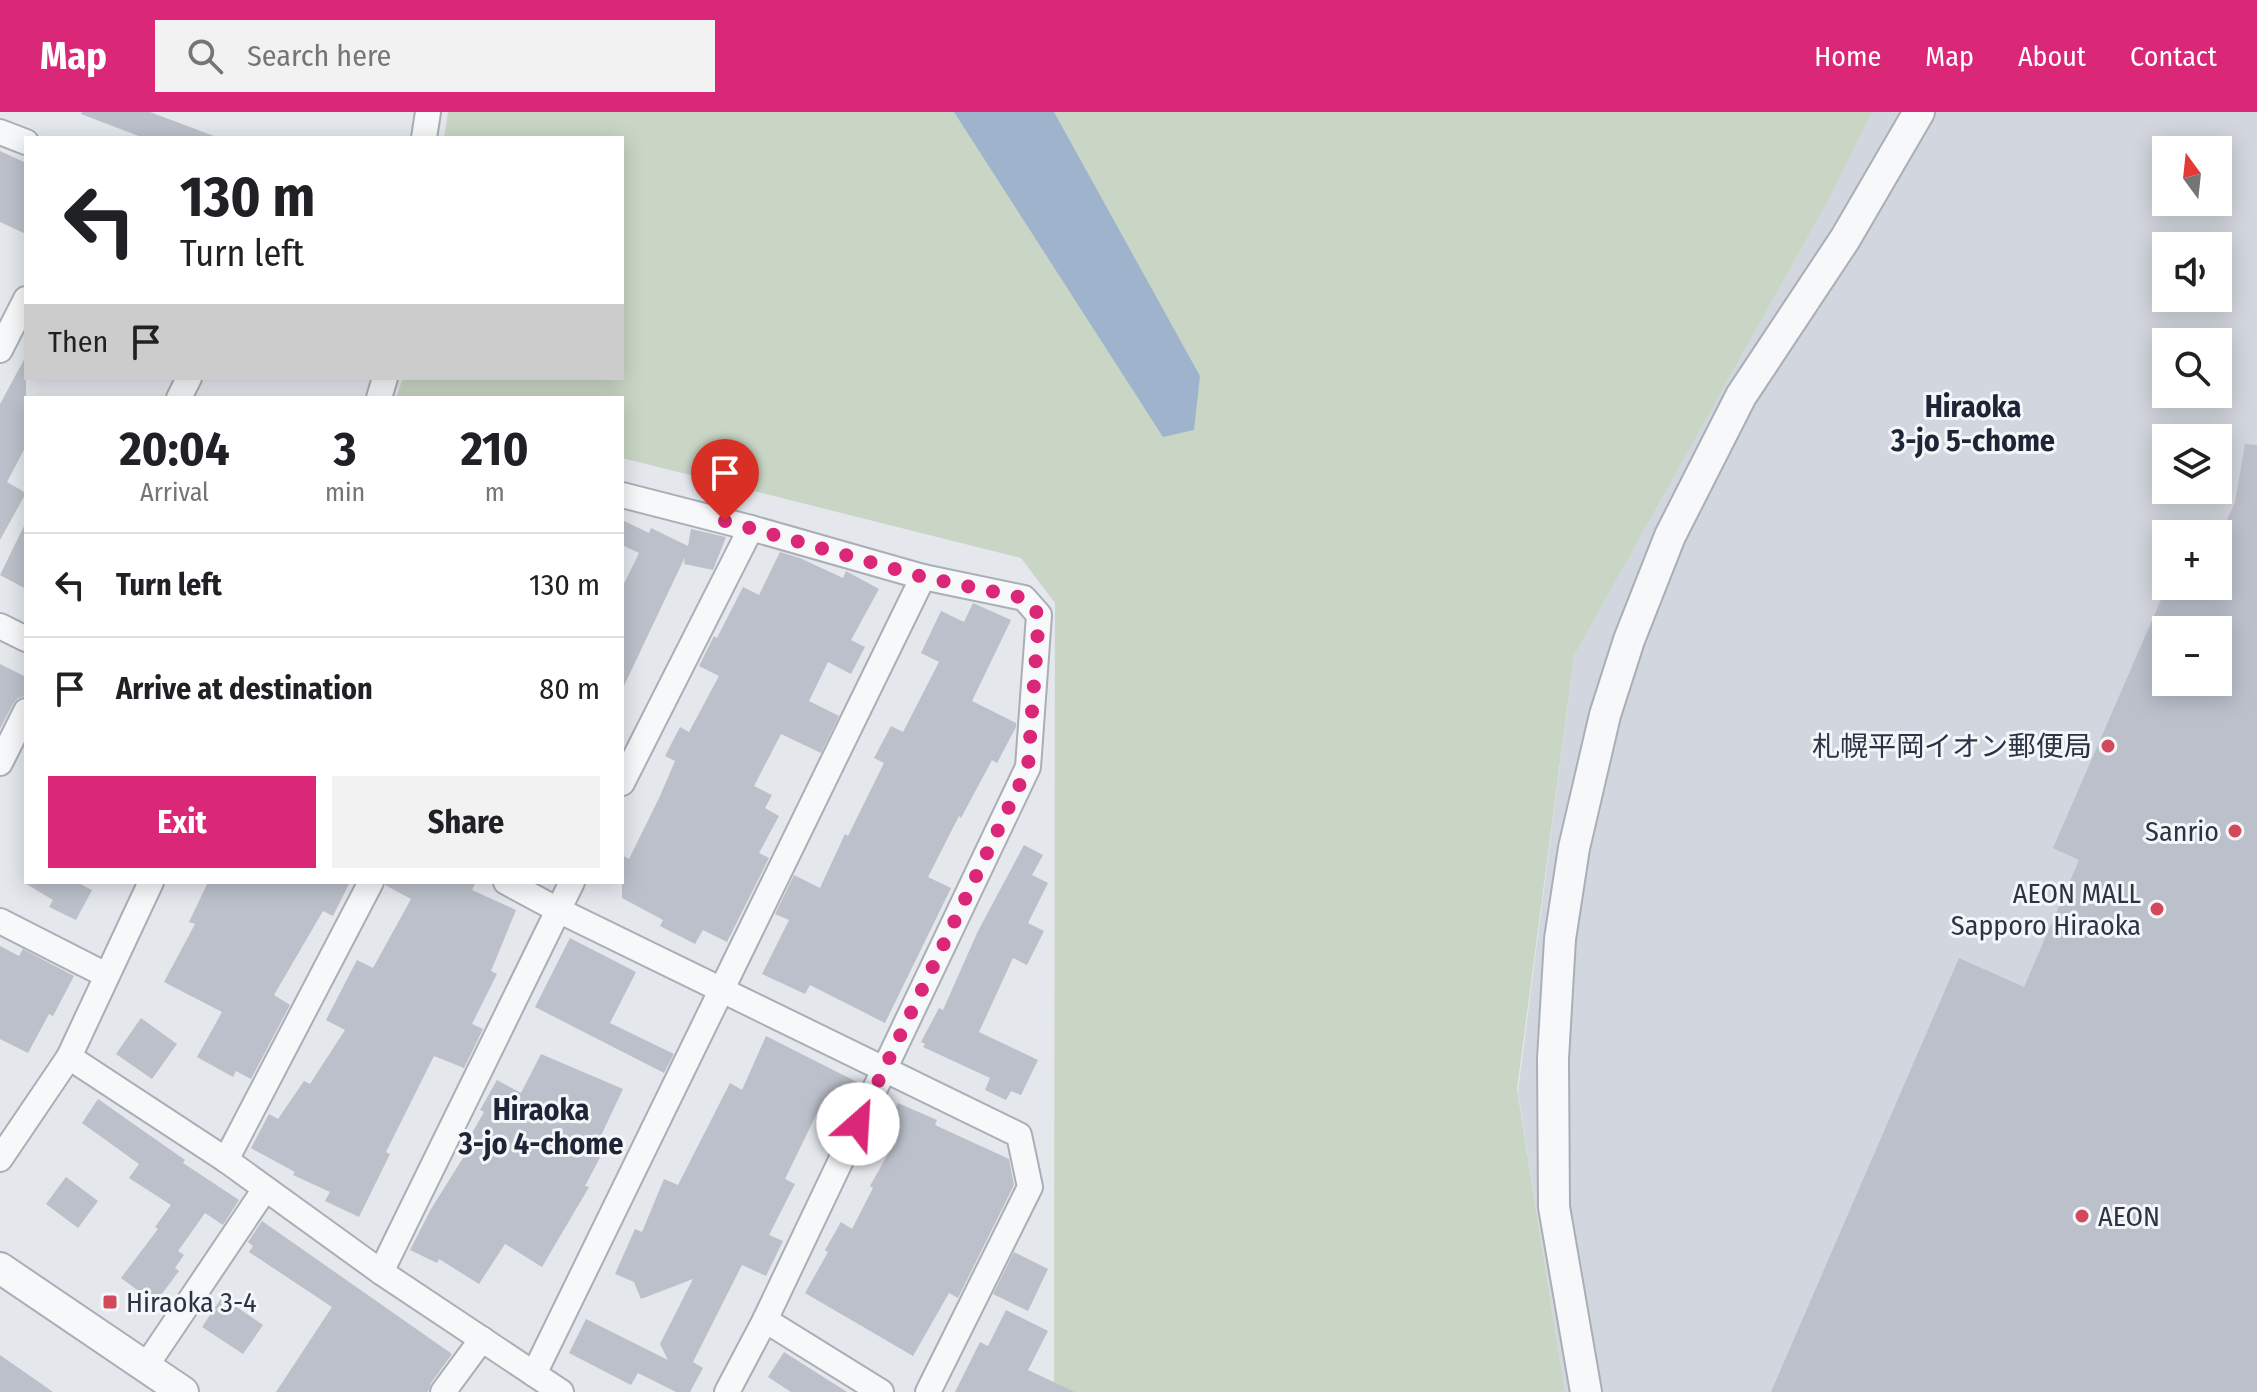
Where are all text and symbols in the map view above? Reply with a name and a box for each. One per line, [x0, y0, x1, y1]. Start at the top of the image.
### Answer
search box [155, 20, 715, 92]
text: Map [40, 33, 107, 79]
icon: search [183, 34, 227, 78]
text: Search here [247, 38, 391, 74]
text: Home [1814, 40, 1881, 73]
text: Map [1925, 40, 1974, 73]
text: About [2018, 40, 2086, 73]
text: Contact [2130, 40, 2217, 73]
north arrow [2152, 136, 2232, 216]
map controls [2152, 136, 2232, 696]
text: 130 m [180, 164, 315, 231]
icon: left [48, 168, 152, 272]
text: Turn left [180, 232, 304, 276]
button: sound [2152, 232, 2232, 312]
icon: arrive [124, 320, 168, 364]
text: Then [48, 324, 108, 360]
button: search [2152, 328, 2232, 408]
district label: Hiraoka 3-jo 5-chome [1890, 389, 2055, 459]
text: 20:04 [119, 420, 230, 478]
text: 3 [334, 420, 357, 478]
text: 210 [461, 420, 529, 478]
button: layers [2152, 424, 2232, 504]
pin [691, 439, 759, 521]
icon: arrive [703, 451, 747, 495]
text: Arrival [140, 477, 209, 508]
text: min [325, 477, 365, 508]
text: m [485, 477, 505, 508]
button: + [2152, 520, 2232, 600]
icon: left [48, 563, 92, 607]
text: Turn left [116, 567, 222, 603]
text: 130 m [529, 567, 600, 603]
button: − [2152, 616, 2232, 696]
icon: arrive [48, 667, 92, 711]
text: Arrive at destination [116, 671, 373, 707]
text: 80 m [539, 671, 600, 707]
place label: 札幌平岡イオン郵便局 [1812, 730, 2092, 763]
marker: 札幌平岡イオン郵便局 [2099, 737, 2117, 755]
button: Exit [48, 776, 316, 868]
button: Share [332, 776, 600, 868]
place label: Sanrio [2145, 815, 2219, 848]
marker: Sanrio [2226, 822, 2244, 840]
place label: AEON MALL Sapporo Hiraoka [1951, 877, 2142, 942]
marker: AEON MALL Sapporo Hiraoka [2148, 900, 2166, 918]
position arrow [816, 1082, 900, 1166]
district label: Hiraoka 3-jo 4-chome [458, 1092, 623, 1162]
place label: AEON [2098, 1200, 2160, 1233]
marker: AEON [2073, 1207, 2091, 1225]
place label: Hiraoka 3-4 [126, 1286, 257, 1319]
marker: Hiraoka 3-4 [101, 1293, 119, 1311]

